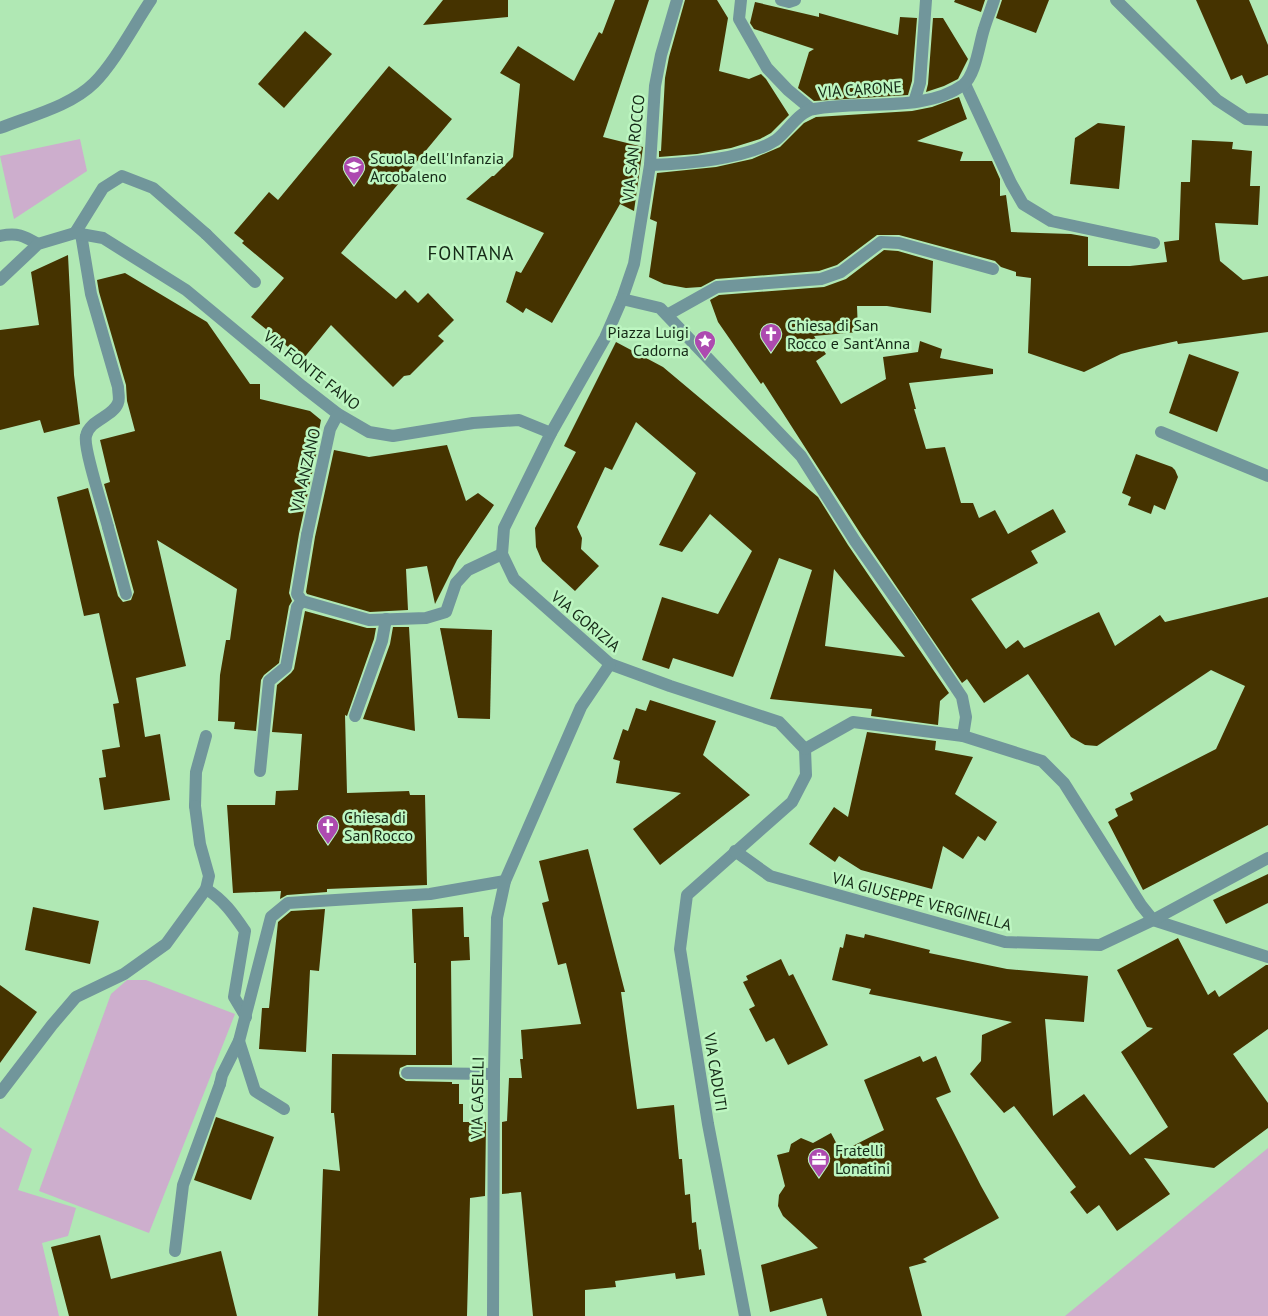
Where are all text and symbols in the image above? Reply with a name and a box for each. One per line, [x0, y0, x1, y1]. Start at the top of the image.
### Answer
street label: VIA CARONE [816, 76, 903, 102]
street label: VIA SAN ROCCO [617, 93, 649, 204]
place label: Scuola dell'Infanzia Arcobaleno [370, 148, 504, 186]
school or university icon: Scuola dell'Infanzia Arcobaleno [342, 155, 366, 186]
district label: FONTANA [428, 241, 514, 265]
place label: Chiesa di San Rocco e Sant'Anna [787, 315, 910, 353]
place label: Piazza Luigi Cadorna [608, 322, 689, 360]
church icon: Chiesa di San Rocco e Sant'Anna [759, 322, 783, 353]
street label: VIA FONTE FANO [259, 325, 365, 414]
place icon: Piazza Luigi Cadorna [693, 329, 717, 360]
street label: VIA ANZANO [285, 426, 324, 515]
street label: VIA GORIZIA [546, 586, 625, 656]
place label: Chiesa di San Rocco [344, 807, 413, 845]
church icon: Chiesa di San Rocco [316, 814, 340, 845]
street label: VIA GIUSEPPE VERGINELLA [829, 867, 1015, 935]
street label: VIA CADUTI [700, 1030, 732, 1113]
street label: VIA CASELLI [466, 1056, 488, 1141]
place label: Fratelli Lonatini [835, 1140, 890, 1178]
office icon: Fratelli Lonatini [807, 1147, 831, 1178]

